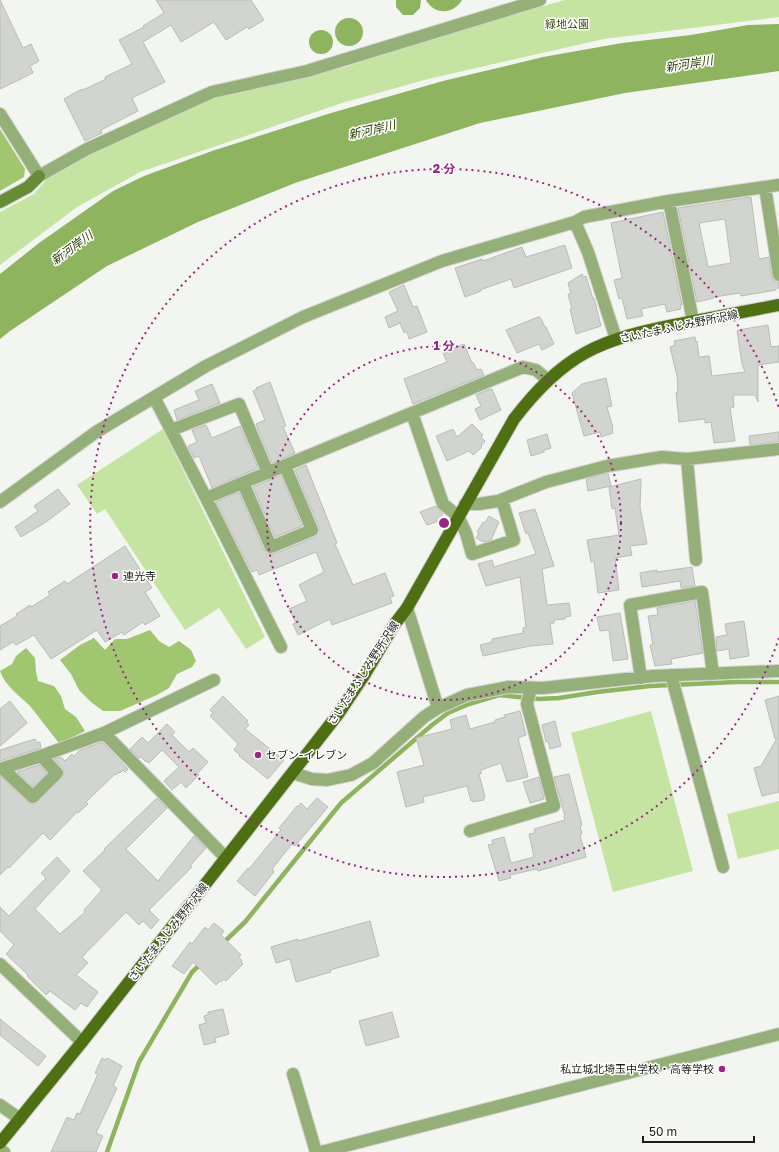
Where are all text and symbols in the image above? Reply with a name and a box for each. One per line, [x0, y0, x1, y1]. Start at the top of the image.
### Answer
park label: 緑地公園 [545, 17, 589, 30]
water label: 新河岸川 [664, 52, 716, 75]
water label: 新河岸川 [347, 116, 399, 142]
text: 2 分 [433, 161, 455, 176]
water label: 新河岸川 [48, 226, 97, 268]
street label: さいたまふじみ野所沢線 [619, 307, 739, 344]
text: 1 分 [433, 338, 455, 353]
centre of rings [437, 516, 451, 530]
place label: 連光寺 [123, 569, 156, 582]
marker: 連光寺 [110, 571, 120, 581]
street label: さいたまふじみ野所沢線 [324, 619, 401, 727]
place label: セブン-イレブン [266, 748, 347, 761]
marker: セブン-イレブン [253, 750, 263, 760]
street label: さいたまふじみ野所沢線 [125, 880, 210, 983]
place label: 私立城北埼玉中学校・高等学校 [560, 1062, 714, 1075]
marker: 私立城北埼玉中学校・高等学校 [717, 1064, 727, 1074]
scale bar [643, 1118, 754, 1144]
text: 50 m [649, 1124, 677, 1139]

